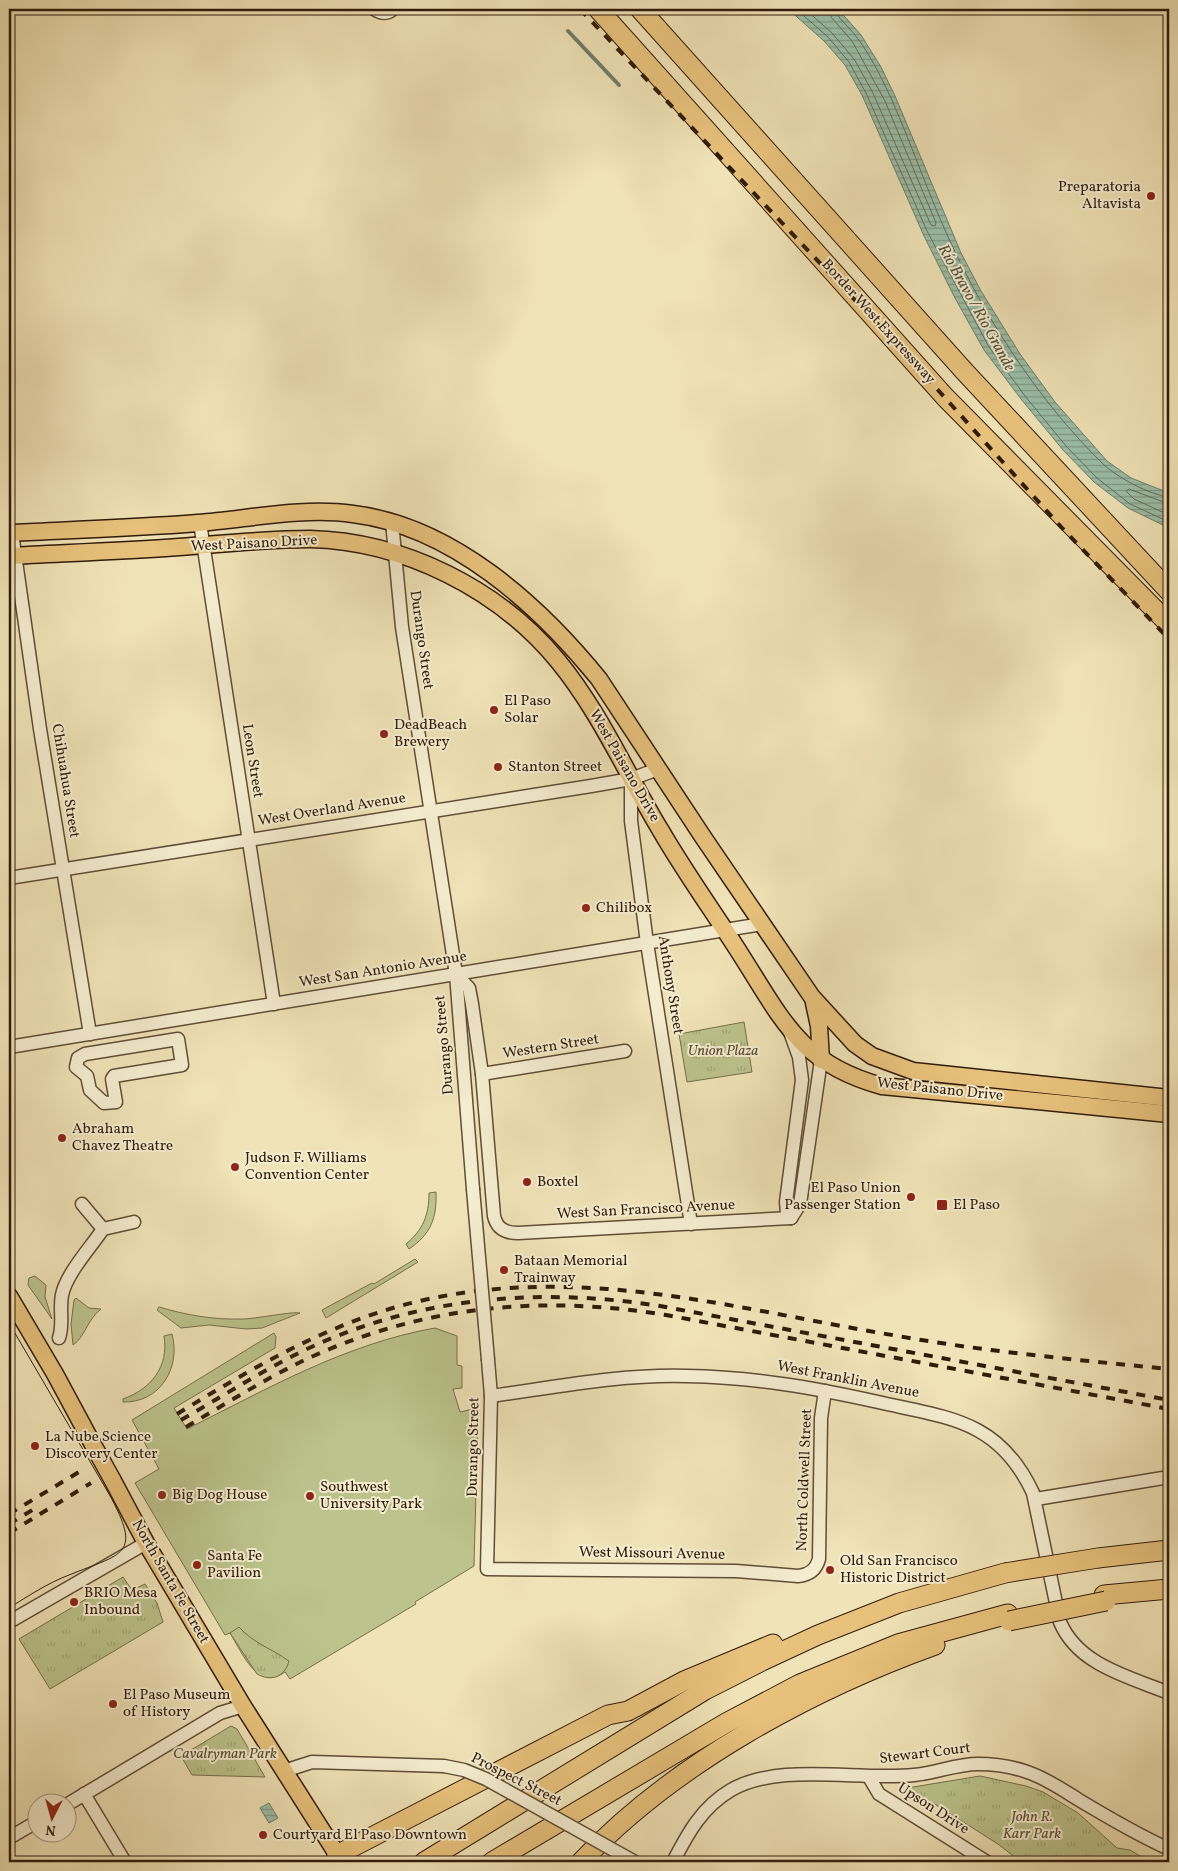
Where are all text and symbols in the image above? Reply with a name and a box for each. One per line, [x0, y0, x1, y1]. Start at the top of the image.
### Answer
place label: Preparatoria Altavista [1058, 177, 1141, 215]
marker: Preparatoria Altavista [1145, 190, 1157, 202]
water label: Río Bravo / Rio Grande [932, 241, 1020, 376]
street label: Border West Expressway [816, 255, 940, 389]
street label: West Paisano Drive [190, 530, 318, 558]
street label: Durango Street [404, 589, 438, 691]
place label: El Paso Solar [504, 691, 551, 729]
marker: El Paso Solar [488, 704, 500, 716]
street label: West Paisano Drive [583, 706, 665, 826]
place label: DeadBeach Brewery [394, 715, 467, 753]
street label: Chihuahua Street [46, 722, 84, 840]
street label: Leon Street [236, 722, 268, 800]
marker: DeadBeach Brewery [378, 728, 390, 740]
place label: Stanton Street [508, 757, 602, 778]
marker: Stanton Street [492, 761, 504, 773]
street label: West Overland Avenue [257, 788, 407, 832]
place label: Chilibox [596, 898, 652, 919]
marker: Chilibox [580, 902, 592, 914]
street label: Anthony Street [652, 934, 688, 1036]
street label: West San Antonio Avenue [298, 946, 468, 994]
street label: Durango Street [430, 994, 460, 1096]
street label: Western Street [501, 1029, 601, 1065]
park label: Union Plaza [688, 1041, 758, 1062]
street label: West Paisano Drive [876, 1073, 1004, 1107]
place label: Abraham Chavez Theatre [72, 1119, 173, 1157]
marker: Abraham Chavez Theatre [56, 1132, 68, 1144]
place label: Judson F. Williams Convention Center [245, 1148, 369, 1186]
marker: Judson F. Williams Convention Center [229, 1161, 241, 1173]
place label: Boxtel [537, 1172, 579, 1193]
marker: Boxtel [521, 1176, 533, 1188]
place label: El Paso Union Passenger Station [784, 1178, 901, 1216]
marker: El Paso Union Passenger Station [905, 1191, 917, 1203]
street label: West San Francisco Avenue [556, 1195, 736, 1225]
place label: El Paso [953, 1195, 1000, 1216]
marker: El Paso [935, 1198, 949, 1212]
place label: Bataan Memorial Trainway [514, 1251, 628, 1289]
marker: Bataan Memorial Trainway [498, 1264, 510, 1276]
street label: West Franklin Avenue [775, 1356, 921, 1404]
street label: Durango Street [463, 1397, 485, 1497]
street label: North Coldwell Street [792, 1408, 818, 1552]
place label: La Nube Science Discovery Center [45, 1427, 158, 1465]
marker: La Nube Science Discovery Center [29, 1440, 41, 1452]
place label: Southwest University Park [320, 1477, 422, 1515]
place label: Big Dog House [172, 1485, 267, 1506]
marker: Big Dog House [156, 1489, 168, 1501]
marker: Southwest University Park [304, 1490, 316, 1502]
street label: North Santa Fe Street [126, 1516, 214, 1648]
street label: West Missouri Avenue [579, 1542, 725, 1566]
place label: Santa Fe Pavilion [207, 1546, 262, 1584]
place label: Old San Francisco Historic District [840, 1551, 958, 1589]
marker: Santa Fe Pavilion [191, 1559, 203, 1571]
marker: Old San Francisco Historic District [824, 1564, 836, 1576]
place label: BRIO Mesa Inbound [84, 1583, 158, 1621]
marker: BRIO Mesa Inbound [68, 1596, 80, 1608]
place label: El Paso Museum of History [123, 1685, 230, 1723]
marker: El Paso Museum of History [107, 1698, 119, 1710]
street label: Stewart Court [878, 1738, 972, 1770]
park label: Cavalryman Park [173, 1744, 277, 1765]
street label: Prospect Street [467, 1748, 565, 1812]
street label: Upson Drive [893, 1778, 973, 1840]
north arrow [28, 1794, 78, 1844]
park label: John R. Karr Park [1003, 1807, 1061, 1845]
text: N [45, 1819, 57, 1839]
place label: Courtyard El Paso Downtown [273, 1825, 467, 1846]
marker: Courtyard El Paso Downtown [257, 1829, 269, 1841]

